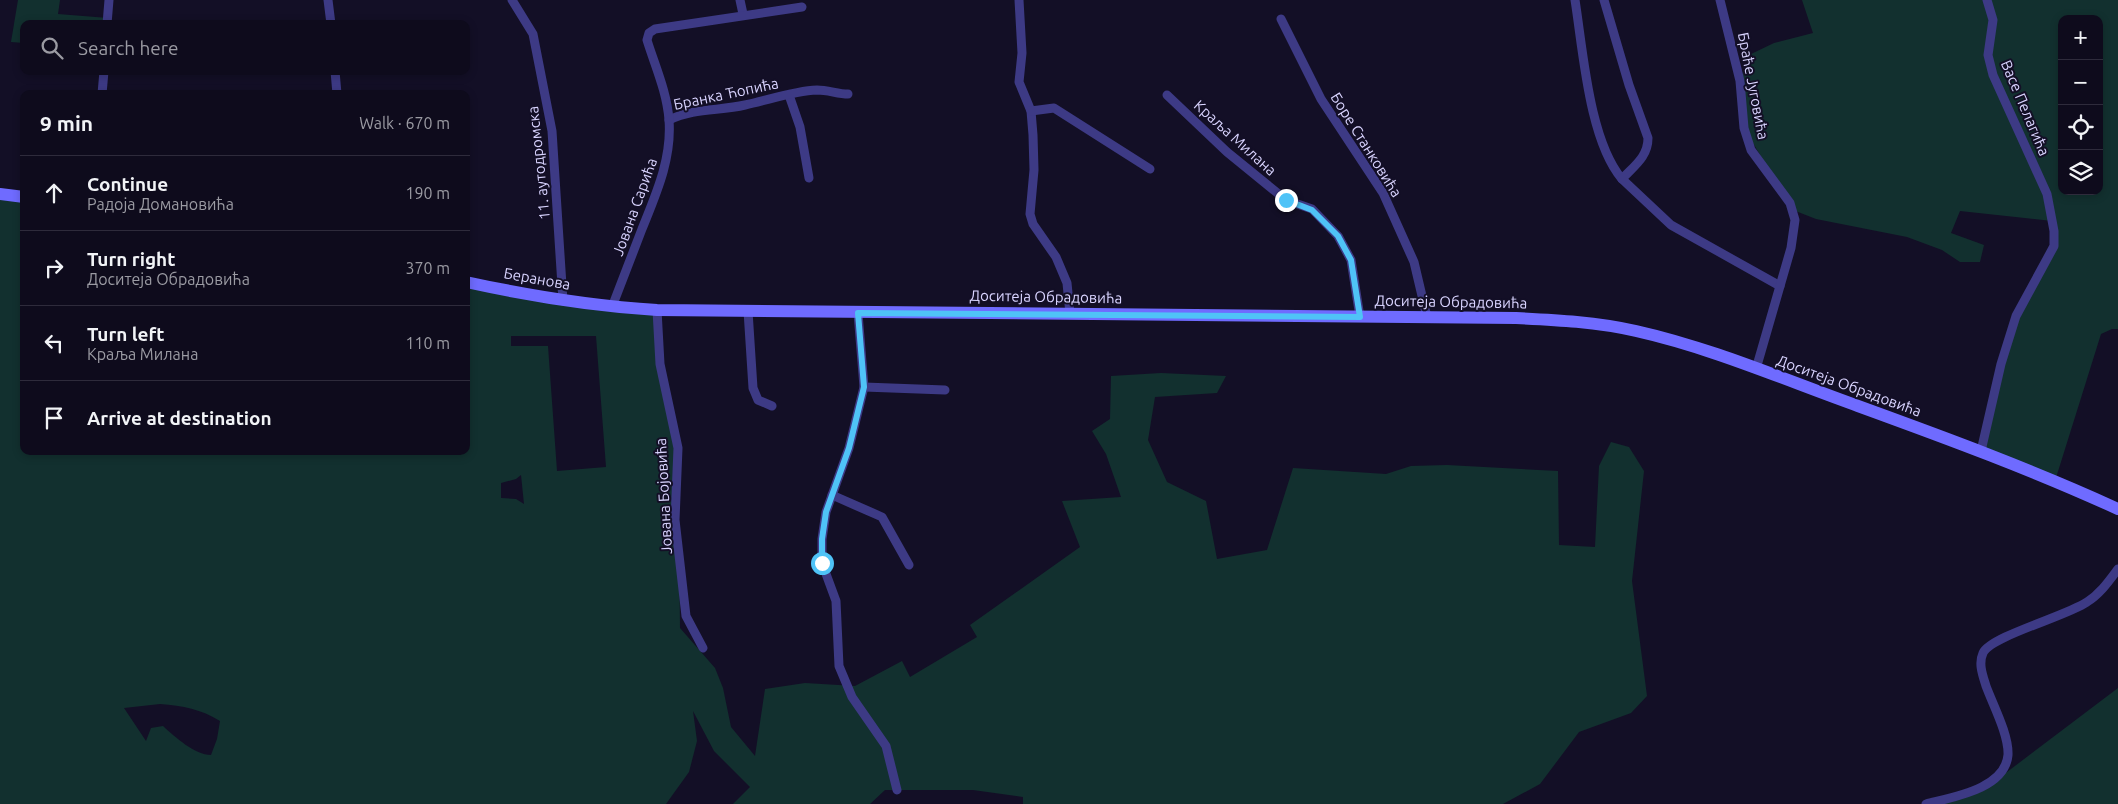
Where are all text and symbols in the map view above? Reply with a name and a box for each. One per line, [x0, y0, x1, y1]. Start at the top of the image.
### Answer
map controls [2058, 15, 2103, 195]
button: + [2058, 15, 2103, 60]
search box [20, 20, 470, 75]
street label: Браће Југовића [1735, 31, 1772, 141]
icon: search [38, 34, 66, 62]
text: Search here [78, 37, 178, 59]
street label: Васе Пелагића [1998, 57, 2053, 158]
button: − [2058, 60, 2103, 105]
street label: Бранка Ћопића [672, 74, 780, 113]
street label: Боре Станковића [1327, 89, 1405, 200]
street label: Краља Милана [1191, 96, 1280, 179]
street label: 11. аутодромска [524, 105, 553, 221]
button: locate [2058, 105, 2103, 150]
text: 9 min [40, 111, 93, 135]
text: Walk · 670 m [359, 114, 450, 132]
button: layers [2058, 150, 2103, 195]
street label: Јована Сарића [609, 156, 660, 258]
text: Continue [87, 173, 168, 195]
icon: ahead [40, 179, 68, 207]
text: 190 m [405, 184, 450, 202]
route end [1275, 189, 1298, 212]
text: Радоја Домановића [87, 195, 234, 213]
text: Turn right [87, 248, 175, 270]
icon: right [40, 254, 68, 282]
text: 370 m [405, 259, 450, 277]
street label: Беранова [502, 264, 572, 293]
text: Доситеја Обрадовића [87, 270, 250, 288]
street label: Доситеја Обрадовића [970, 287, 1123, 306]
street label: Доситеја Обрадовића [1375, 292, 1528, 311]
text: Turn left [87, 323, 165, 345]
icon: left [40, 329, 68, 357]
text: 110 m [405, 334, 450, 352]
text: Краља Милана [87, 345, 198, 363]
street label: Доситеја Обрадовића [1775, 351, 1924, 420]
icon: arrive [40, 404, 68, 432]
text: Arrive at destination [87, 407, 272, 429]
street label: Јована Бојовића [652, 438, 675, 554]
route start [811, 552, 834, 575]

